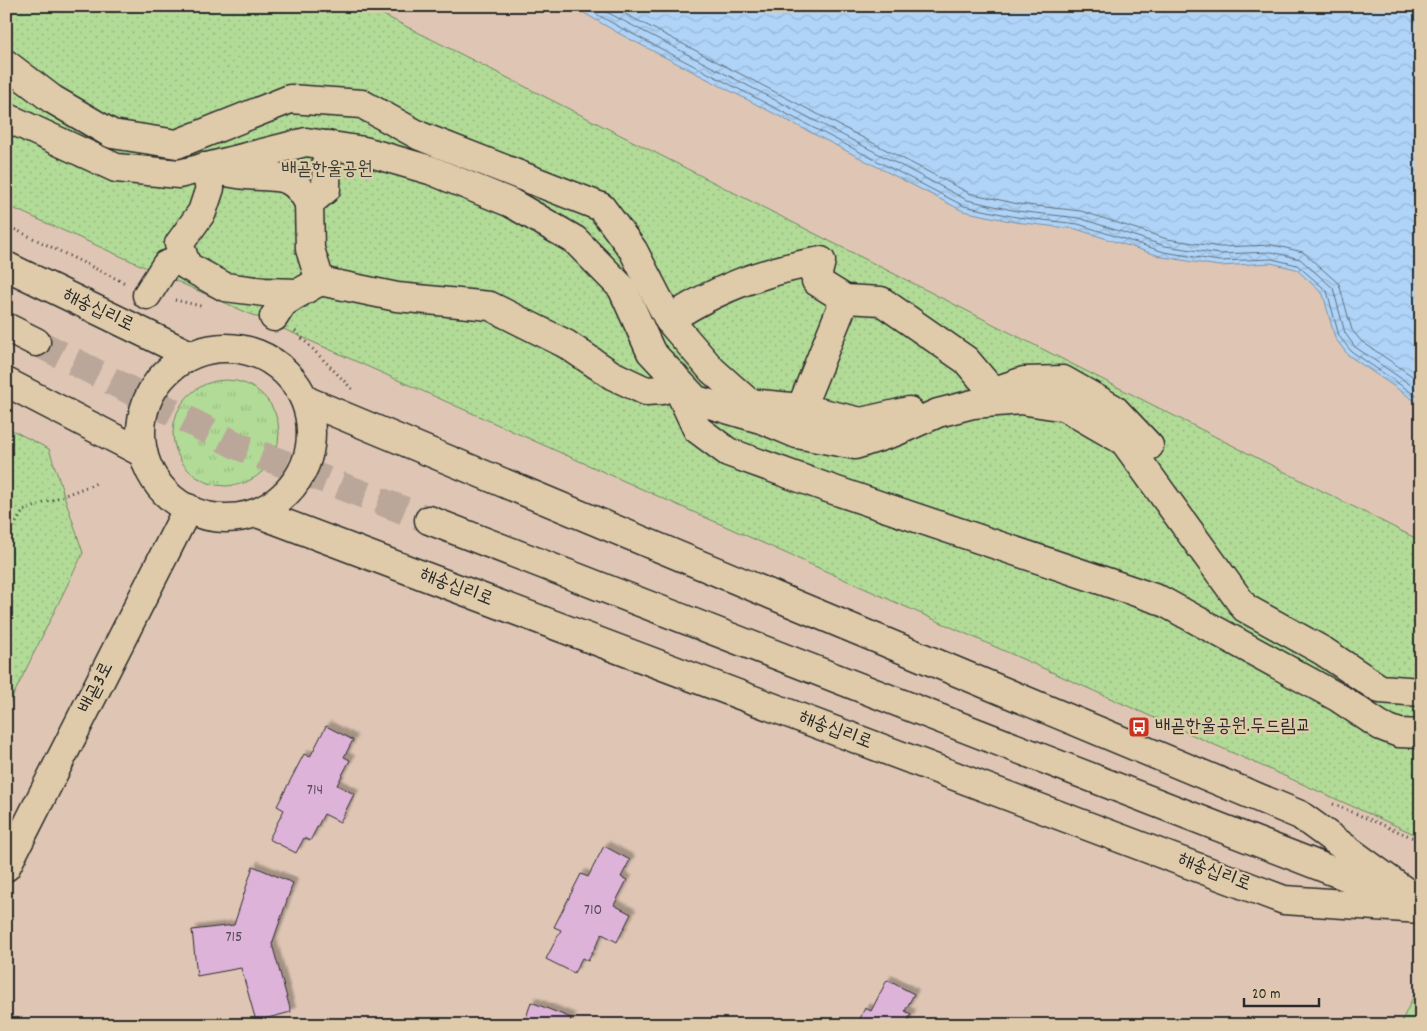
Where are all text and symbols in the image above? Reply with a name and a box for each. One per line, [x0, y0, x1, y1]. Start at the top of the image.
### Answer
park label: 배곧한울공원 [281, 157, 373, 184]
street label: 해송십리로 [58, 282, 138, 340]
street label: 해송십리로 [415, 562, 497, 614]
street label: 배곧3로 [73, 658, 121, 718]
street label: 해송십리로 [794, 705, 876, 757]
place label: 배곧한울공원.두드림교 [1155, 714, 1311, 741]
bus stop icon: 배곧한울공원.두드림교 [1127, 715, 1151, 739]
house number: 714 [307, 779, 323, 802]
street label: 해송십리로 [1173, 847, 1255, 899]
house number: 710 [584, 899, 602, 922]
house number: 715 [225, 926, 243, 949]
scale bar [1244, 976, 1320, 1008]
text: 20 m [1252, 984, 1280, 1006]

